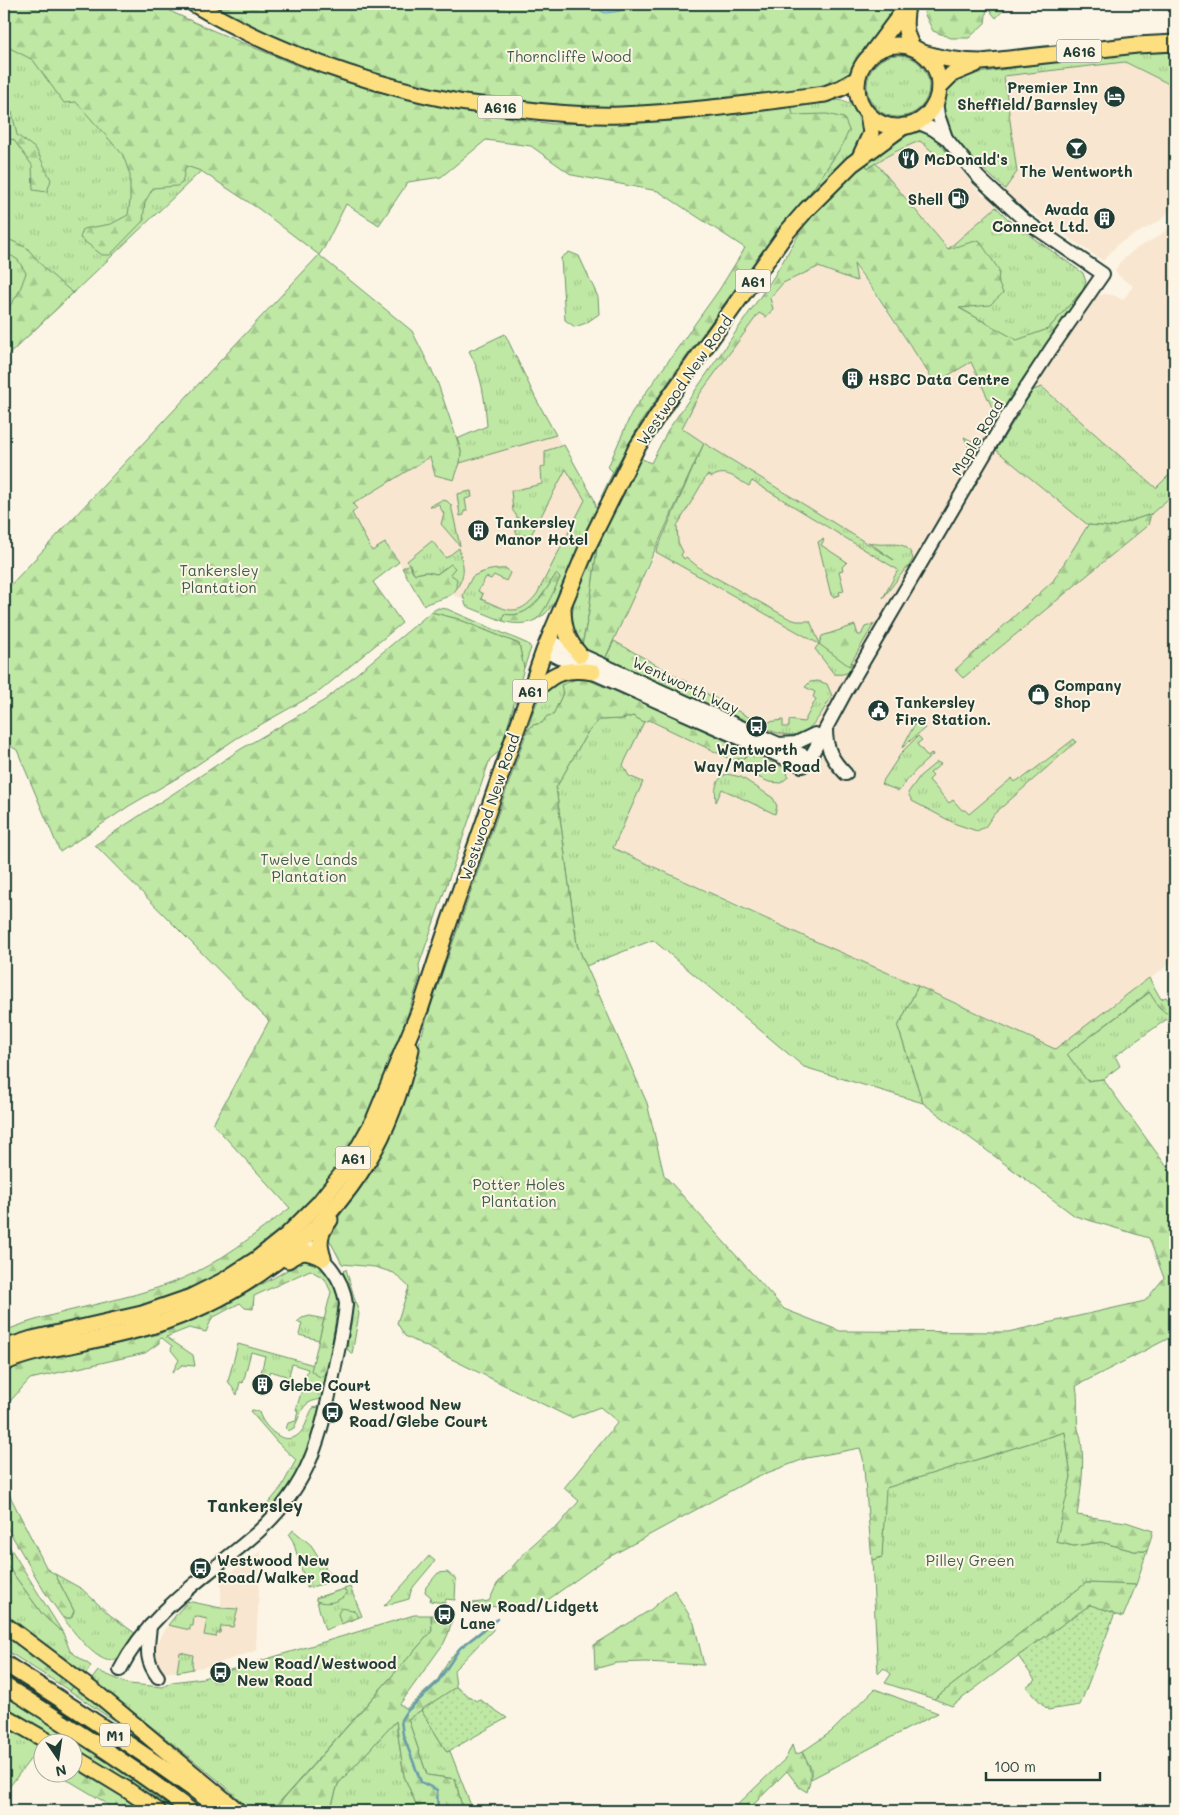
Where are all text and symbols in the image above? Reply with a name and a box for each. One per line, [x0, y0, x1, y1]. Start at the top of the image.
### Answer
road number: A616 [1056, 40, 1102, 62]
park label: Thorncliffe Wood [507, 46, 631, 66]
place label: Premier Inn Sheffield/Barnsley [957, 77, 1098, 114]
hotel icon: Premier Inn Sheffield/Barnsley [1102, 84, 1126, 108]
road number: A616 [478, 95, 522, 118]
bar icon: The Wentworth [1064, 136, 1088, 160]
restaurant icon: McDonald's [896, 147, 920, 171]
place label: McDonald's [924, 149, 1008, 169]
place label: The Wentworth [1020, 161, 1133, 181]
fuel station icon: Shell [947, 187, 971, 211]
place label: Shell [908, 189, 943, 209]
place label: Avada Connect Ltd. [992, 199, 1089, 236]
building icon: Avada Connect Ltd. [1093, 206, 1117, 230]
road number: A61 [736, 270, 770, 292]
street label: Westwood New Road [632, 311, 736, 449]
building icon: HSBC Data Centre [840, 367, 864, 391]
place label: HSBC Data Centre [868, 369, 1009, 389]
street label: Maple Road [946, 395, 1008, 479]
place label: Tankersley Manor Hotel [495, 512, 588, 549]
building icon: Tankersley Manor Hotel [467, 519, 491, 543]
park label: Tankersley Plantation [180, 560, 259, 597]
street label: Wentworth Way [629, 652, 743, 719]
place label: Company Shop [1054, 675, 1122, 712]
road number: A61 [512, 679, 548, 702]
shop icon: Company Shop [1026, 682, 1050, 706]
place label: Tankersley Fire Station. [895, 692, 991, 729]
public building icon: Tankersley Fire Station. [867, 699, 891, 723]
bus stop icon: Wentworth Way/Maple Road [745, 714, 769, 738]
street label: Westwood New Road [454, 731, 524, 883]
place label: Wentworth Way/Maple Road [694, 739, 821, 776]
park label: Twelve Lands Plantation [260, 849, 358, 886]
road number: A61 [336, 1146, 370, 1170]
park label: Potter Holes Plantation [473, 1174, 565, 1211]
building icon: Glebe Court [251, 1373, 275, 1397]
place label: Glebe Court [279, 1375, 371, 1395]
place label: Westwood New Road/Glebe Court [349, 1394, 488, 1431]
bus stop icon: Westwood New Road/Glebe Court [321, 1401, 345, 1425]
district label: Tankersley [207, 1493, 303, 1517]
place label: Westwood New Road/Walker Road [217, 1550, 359, 1587]
park label: Pilley Green [926, 1550, 1014, 1570]
bus stop icon: Westwood New Road/Walker Road [189, 1557, 213, 1581]
place label: New Road/Lidgett Lane [460, 1596, 599, 1633]
bus stop icon: New Road/Lidgett Lane [432, 1603, 456, 1627]
place label: New Road/Westwood New Road [237, 1653, 397, 1690]
bus stop icon: New Road/Westwood New Road [209, 1660, 233, 1684]
road number: M1 [100, 1724, 130, 1746]
north arrow [32, 1732, 82, 1782]
scale bar [986, 1750, 1100, 1782]
text: 100 m [994, 1756, 1036, 1776]
text: N [54, 1761, 68, 1782]

